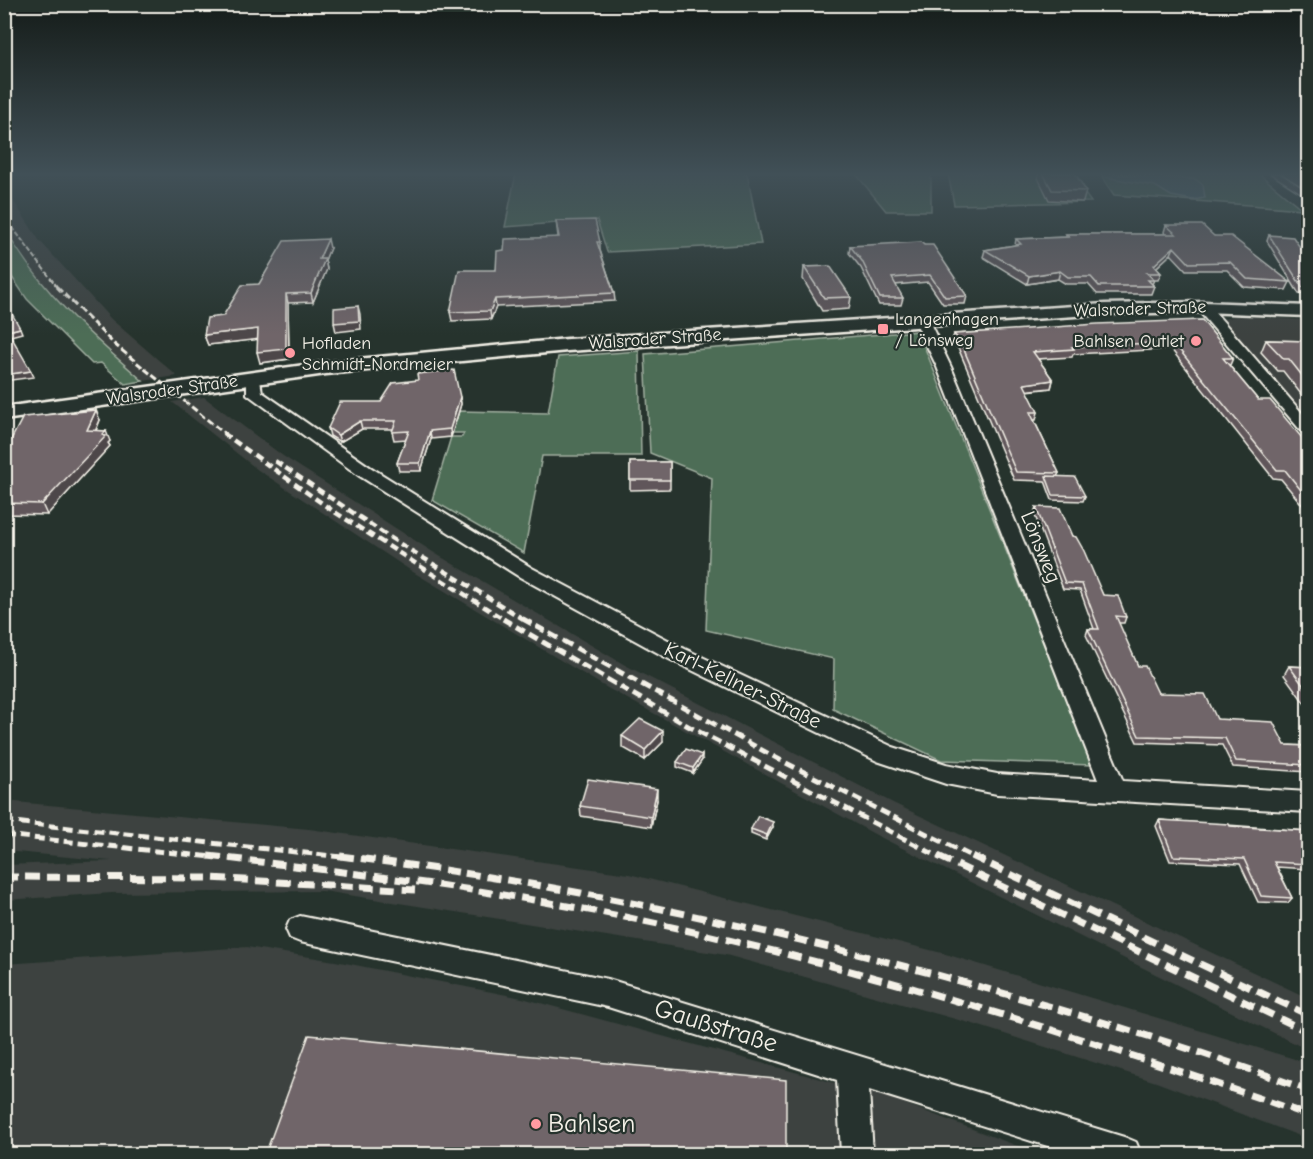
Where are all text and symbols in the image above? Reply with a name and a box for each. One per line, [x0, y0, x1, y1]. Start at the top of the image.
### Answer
street label: Walsroder Straße [1073, 296, 1207, 322]
place label: Langenhagen / Lönsweg [895, 309, 999, 351]
marker: Langenhagen / Lönsweg [876, 322, 890, 336]
street label: Walsroder Straße [588, 324, 722, 354]
place label: Bahlsen Outlet [1074, 331, 1185, 352]
place label: Hofladen Schmidt-Nordmeier [302, 333, 454, 375]
marker: Bahlsen Outlet [1189, 334, 1203, 348]
marker: Hofladen Schmidt-Nordmeier [283, 346, 297, 360]
street label: Walsroder Straße [105, 370, 239, 410]
street label: Lönsweg [1016, 508, 1066, 586]
street label: Karl-Kellner-Straße [661, 637, 825, 733]
street label: Gaußstraße [651, 993, 781, 1059]
place label: Bahlsen [548, 1109, 635, 1139]
marker: Bahlsen [529, 1117, 543, 1131]

